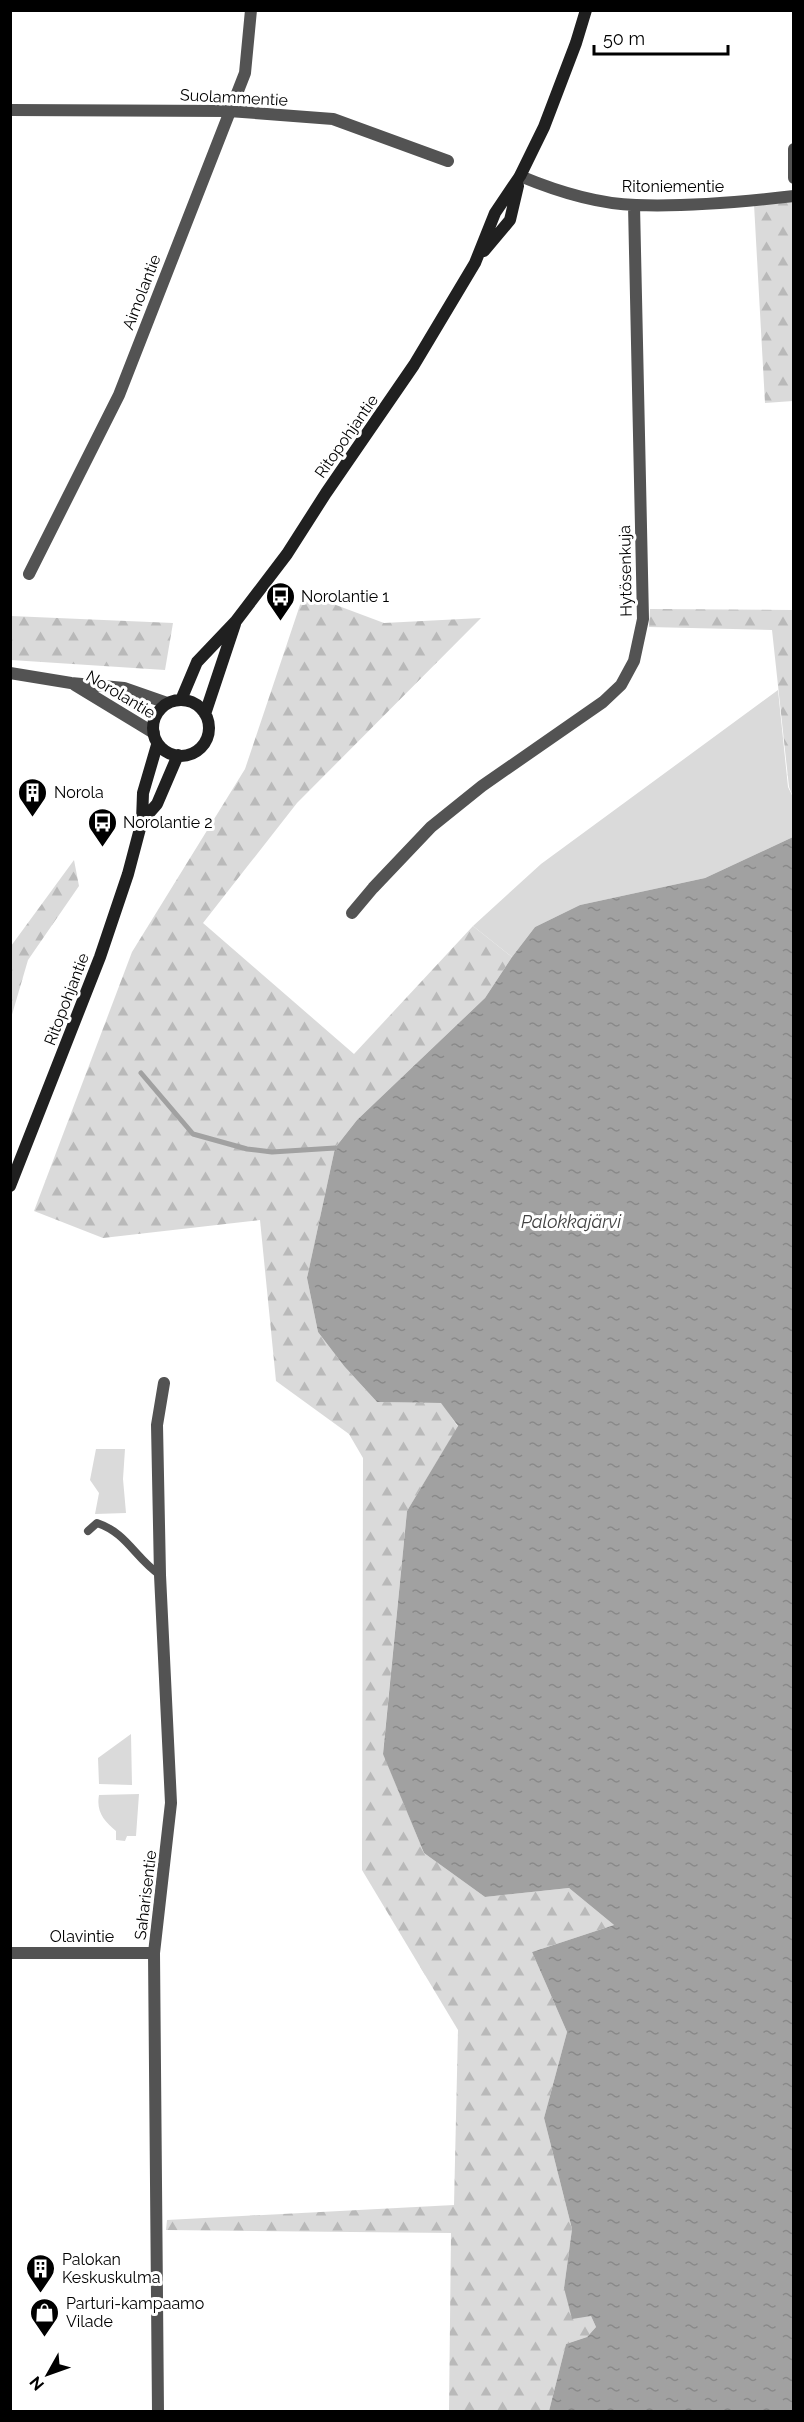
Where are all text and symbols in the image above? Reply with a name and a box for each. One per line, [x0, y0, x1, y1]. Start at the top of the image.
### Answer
scale bar [594, 18, 728, 56]
text: 50 m [603, 28, 645, 49]
street label: Suolammentie [179, 85, 288, 110]
street label: Ritoniementie [622, 177, 724, 196]
street label: Aimolantie [118, 252, 165, 333]
street label: Ritopohjantie [311, 391, 382, 482]
street label: Hytösenkuja [615, 525, 636, 617]
bus stop icon: Norolantie 1 [264, 580, 296, 622]
place label: Norolantie 1 [301, 587, 389, 606]
street label: Norolantie [83, 666, 159, 722]
building icon: Norola [17, 776, 49, 818]
place label: Norola [54, 783, 104, 802]
bus stop icon: Norolantie 2 [86, 806, 118, 848]
place label: Norolantie 2 [123, 813, 213, 832]
street label: Ritopohjantie [40, 950, 93, 1048]
water label: Palokkajärvi [521, 1211, 622, 1232]
street label: Saharisentie [131, 1849, 160, 1941]
street label: Olavintie [50, 1927, 114, 1946]
place label: Palokan Keskuskulma [62, 2250, 160, 2287]
building icon: Palokan Keskuskulma [25, 2252, 57, 2294]
place label: Parturi-kampaamo Vilade [66, 2294, 204, 2331]
shop icon: Parturi-kampaamo Vilade [29, 2296, 61, 2338]
north arrow [18, 2344, 78, 2404]
text: N [26, 2373, 48, 2394]

